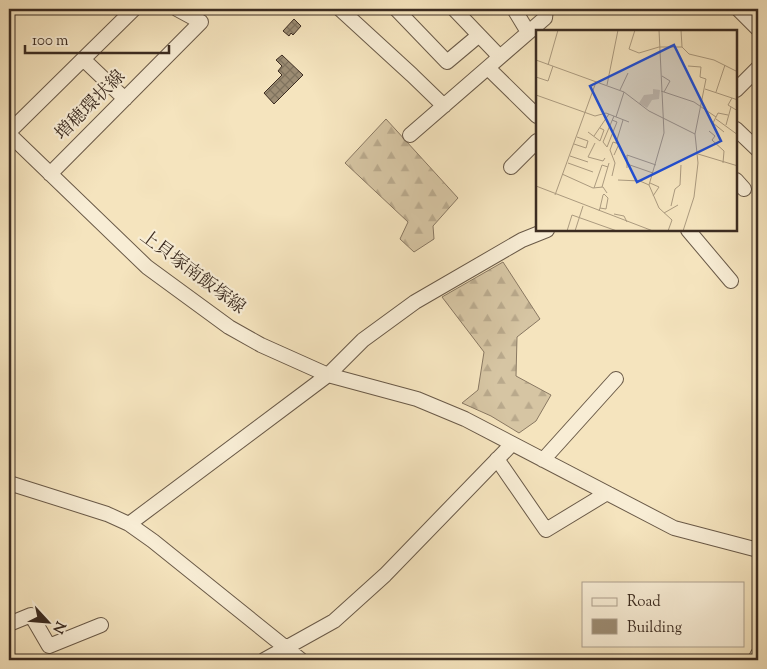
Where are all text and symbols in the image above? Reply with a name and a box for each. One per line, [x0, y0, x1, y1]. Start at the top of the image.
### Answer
scale bar [25, 22, 169, 54]
inset map [536, 30, 737, 231]
text: 100 m [32, 31, 69, 52]
street label: 増穂環状線 [50, 65, 132, 147]
street label: 上貝塚南飯塚線 [134, 225, 250, 321]
legend [582, 582, 744, 646]
text: Road [627, 592, 661, 613]
north arrow [22, 596, 72, 646]
text: N [46, 617, 69, 636]
text: Building [627, 618, 682, 639]

